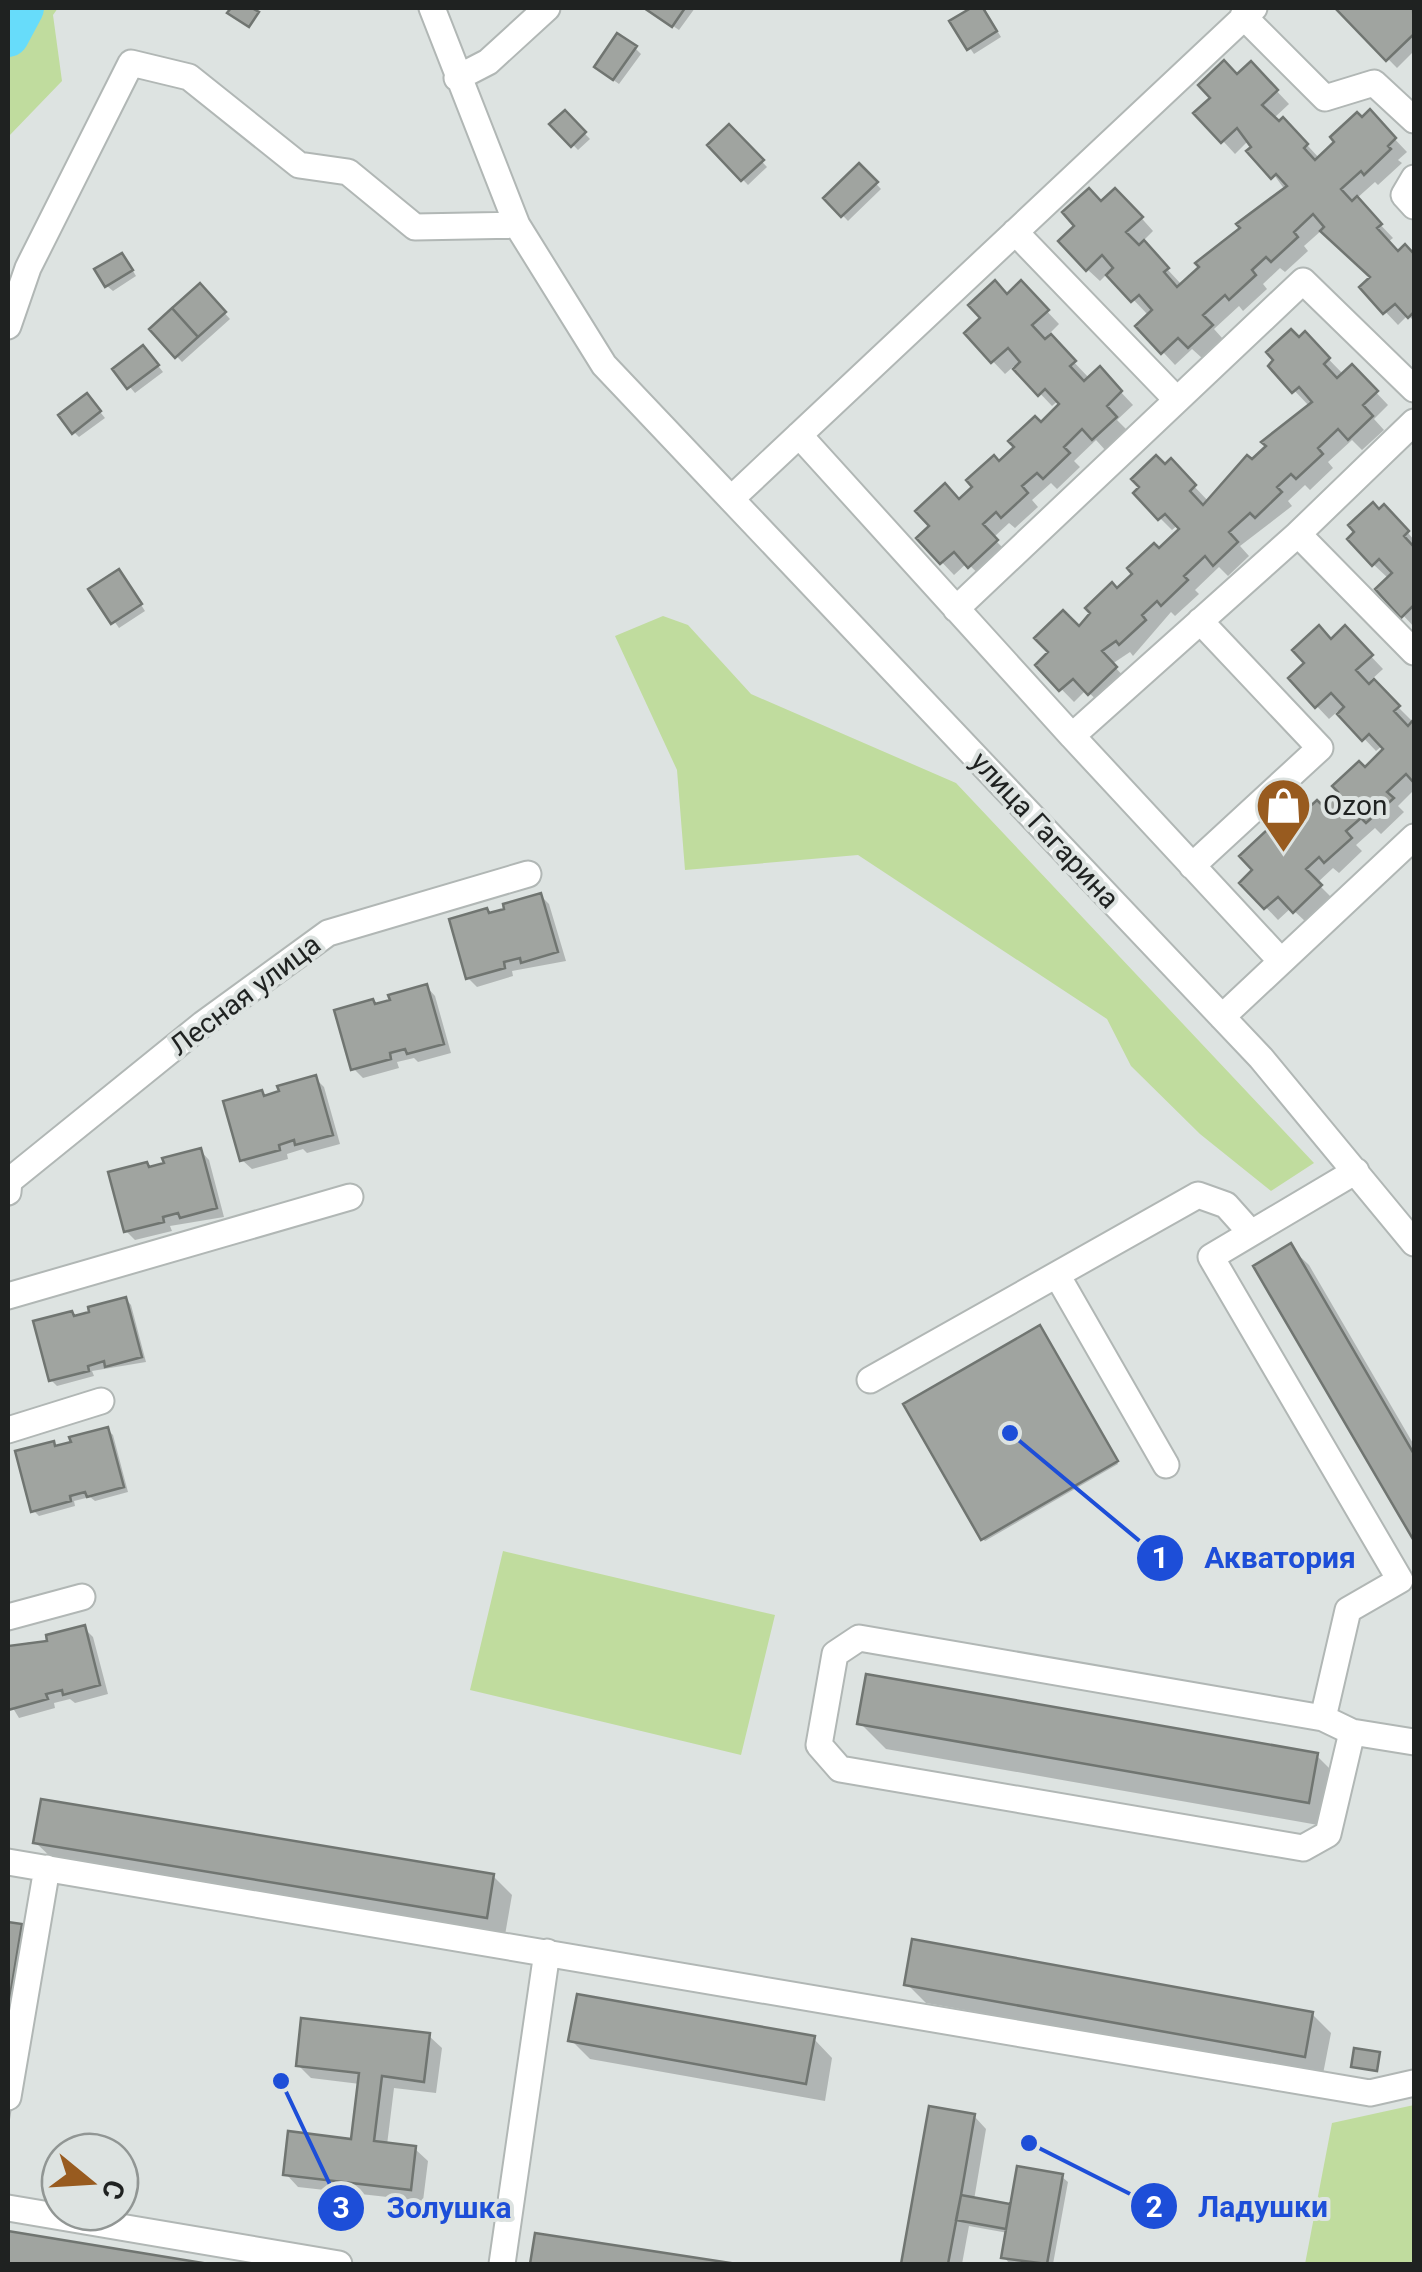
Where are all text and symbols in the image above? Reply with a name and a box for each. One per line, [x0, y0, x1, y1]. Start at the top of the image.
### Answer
street label: улица Гагарина [964, 745, 1126, 915]
shop icon: Ozon [1254, 775, 1314, 854]
place label: Ozon [1323, 789, 1387, 822]
street label: Лесная улица [163, 928, 327, 1062]
callout: Акватория [1135, 1528, 1376, 1588]
text: 1 [1151, 1540, 1169, 1575]
text: Акватория [1204, 1540, 1356, 1575]
north arrow [40, 2132, 140, 2232]
text: С [95, 2176, 132, 2203]
callout: Ладушки [1129, 2176, 1348, 2236]
callout: Золушка [316, 2178, 532, 2238]
text: 2 [1145, 2189, 1163, 2224]
text: Ладушки [1198, 2189, 1328, 2224]
text: 3 [332, 2190, 350, 2225]
text: Золушка [386, 2190, 512, 2225]

